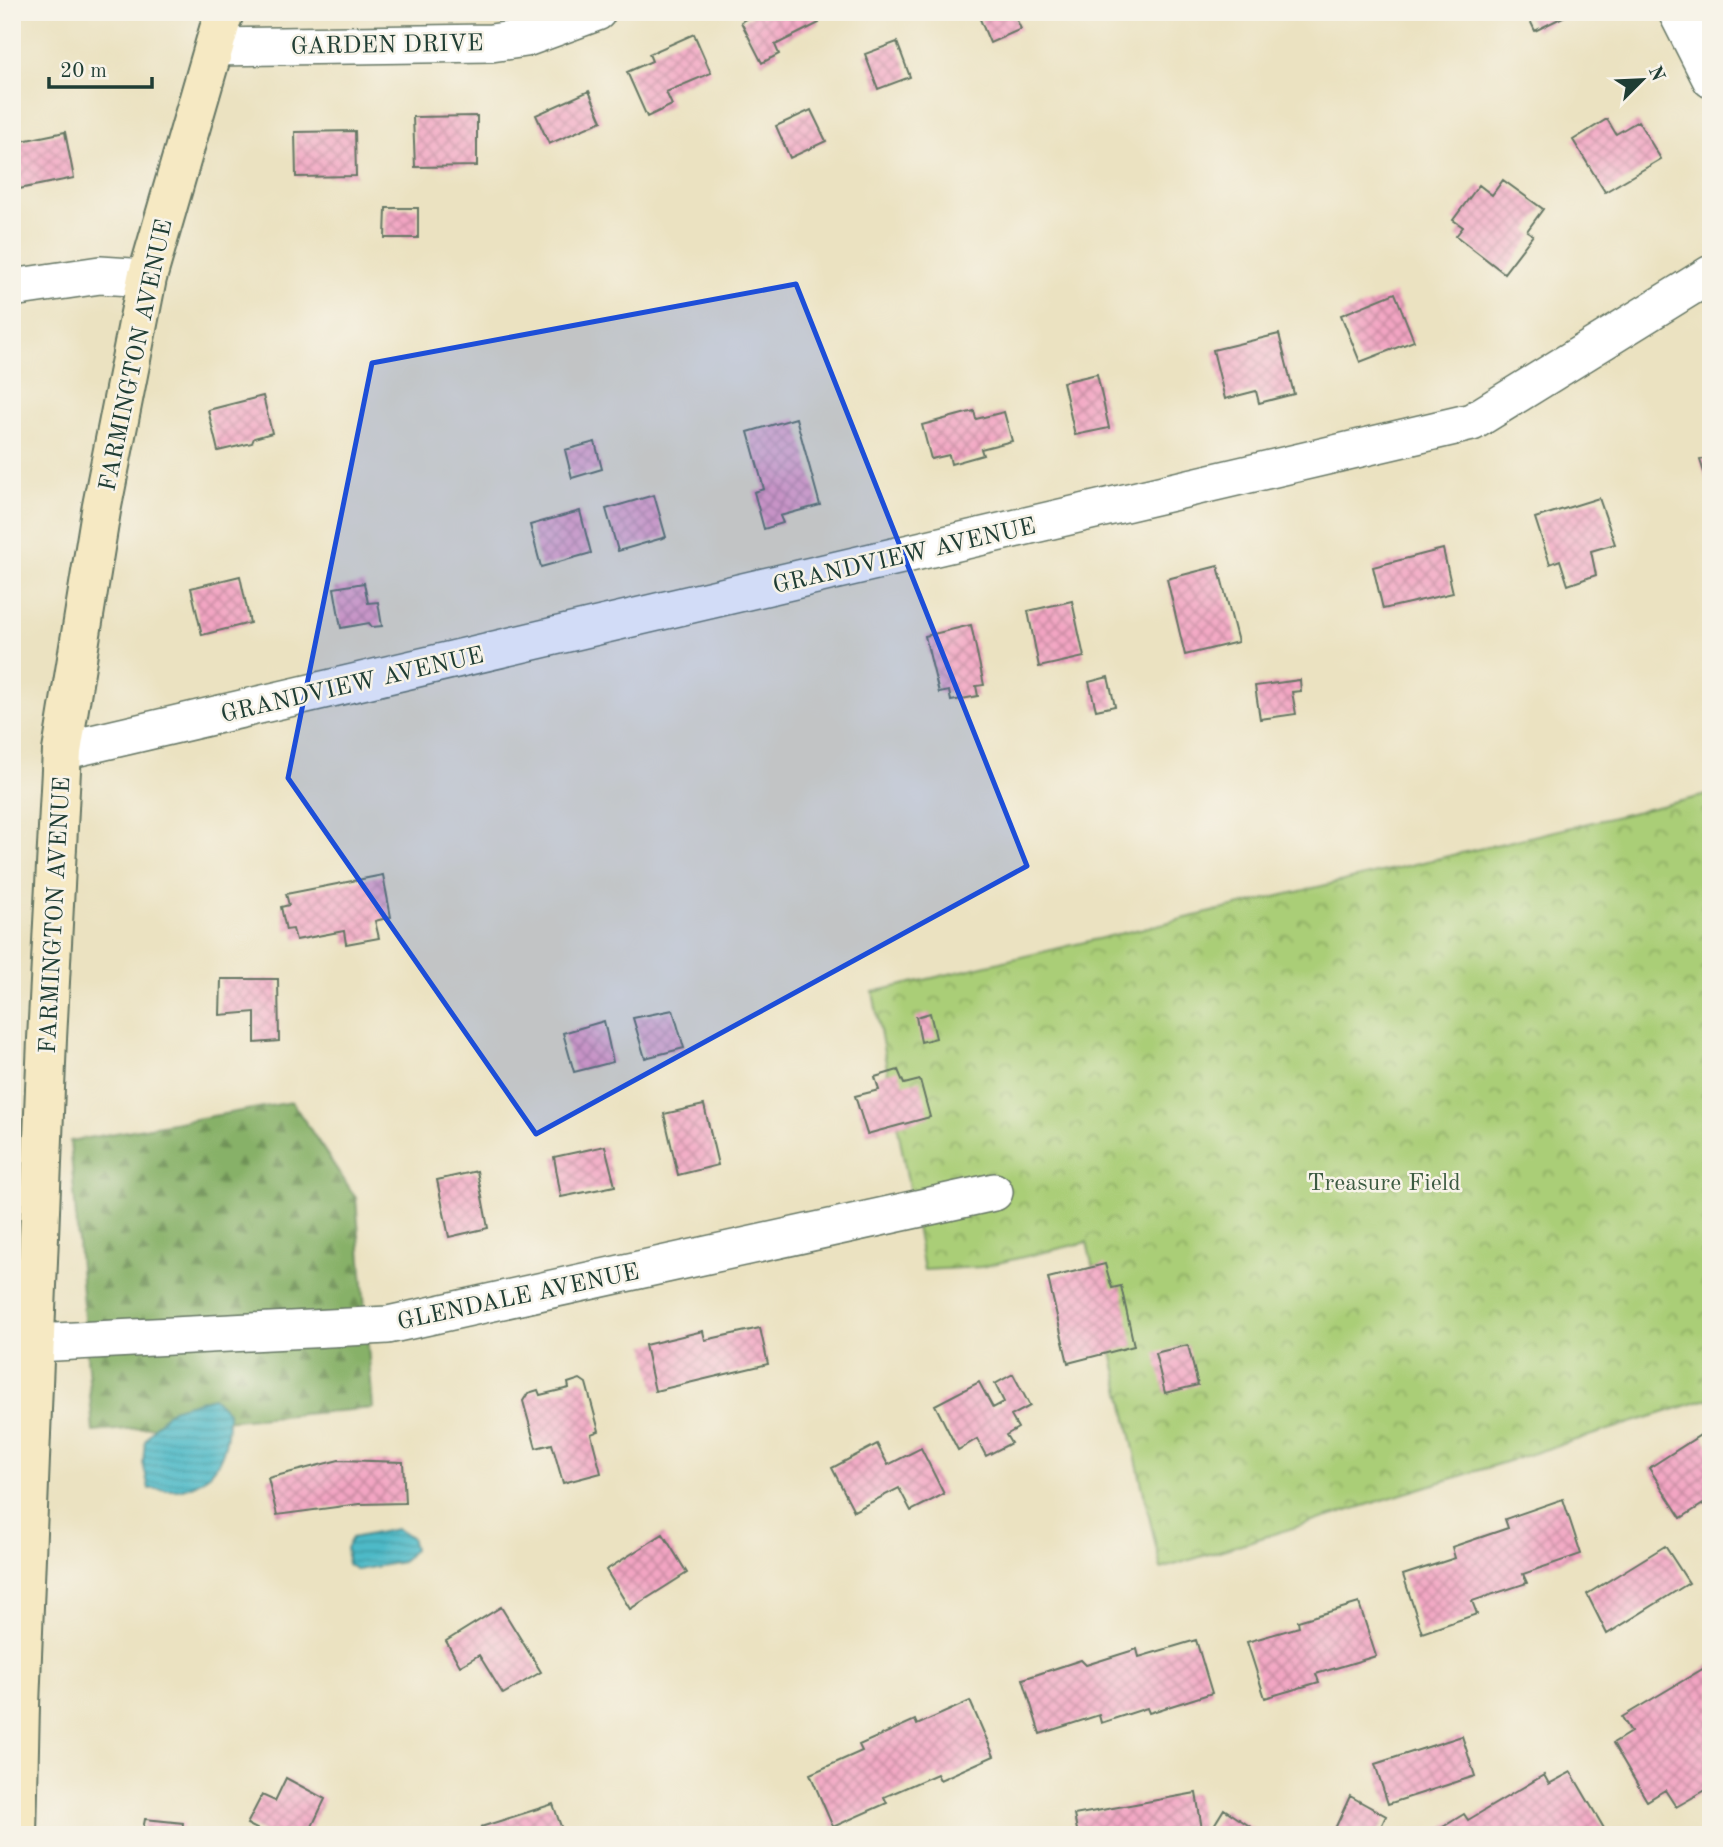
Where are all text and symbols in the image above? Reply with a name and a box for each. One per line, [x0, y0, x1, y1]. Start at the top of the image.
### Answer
street label: GARDEN DRIVE [290, 32, 484, 60]
scale bar [49, 46, 152, 90]
north arrow [1608, 46, 1678, 116]
text: 20 m [60, 61, 107, 82]
text: N [1644, 64, 1667, 85]
street label: FARMINGTON AVENUE [96, 217, 178, 494]
street label: GRANDVIEW AVENUE [771, 515, 1038, 599]
street label: GRANDVIEW AVENUE [219, 644, 486, 728]
street label: FARMINGTON AVENUE [37, 776, 75, 1054]
park label: Treasure Field [1307, 1172, 1461, 1196]
street label: GLENDALE AVENUE [395, 1261, 641, 1335]

